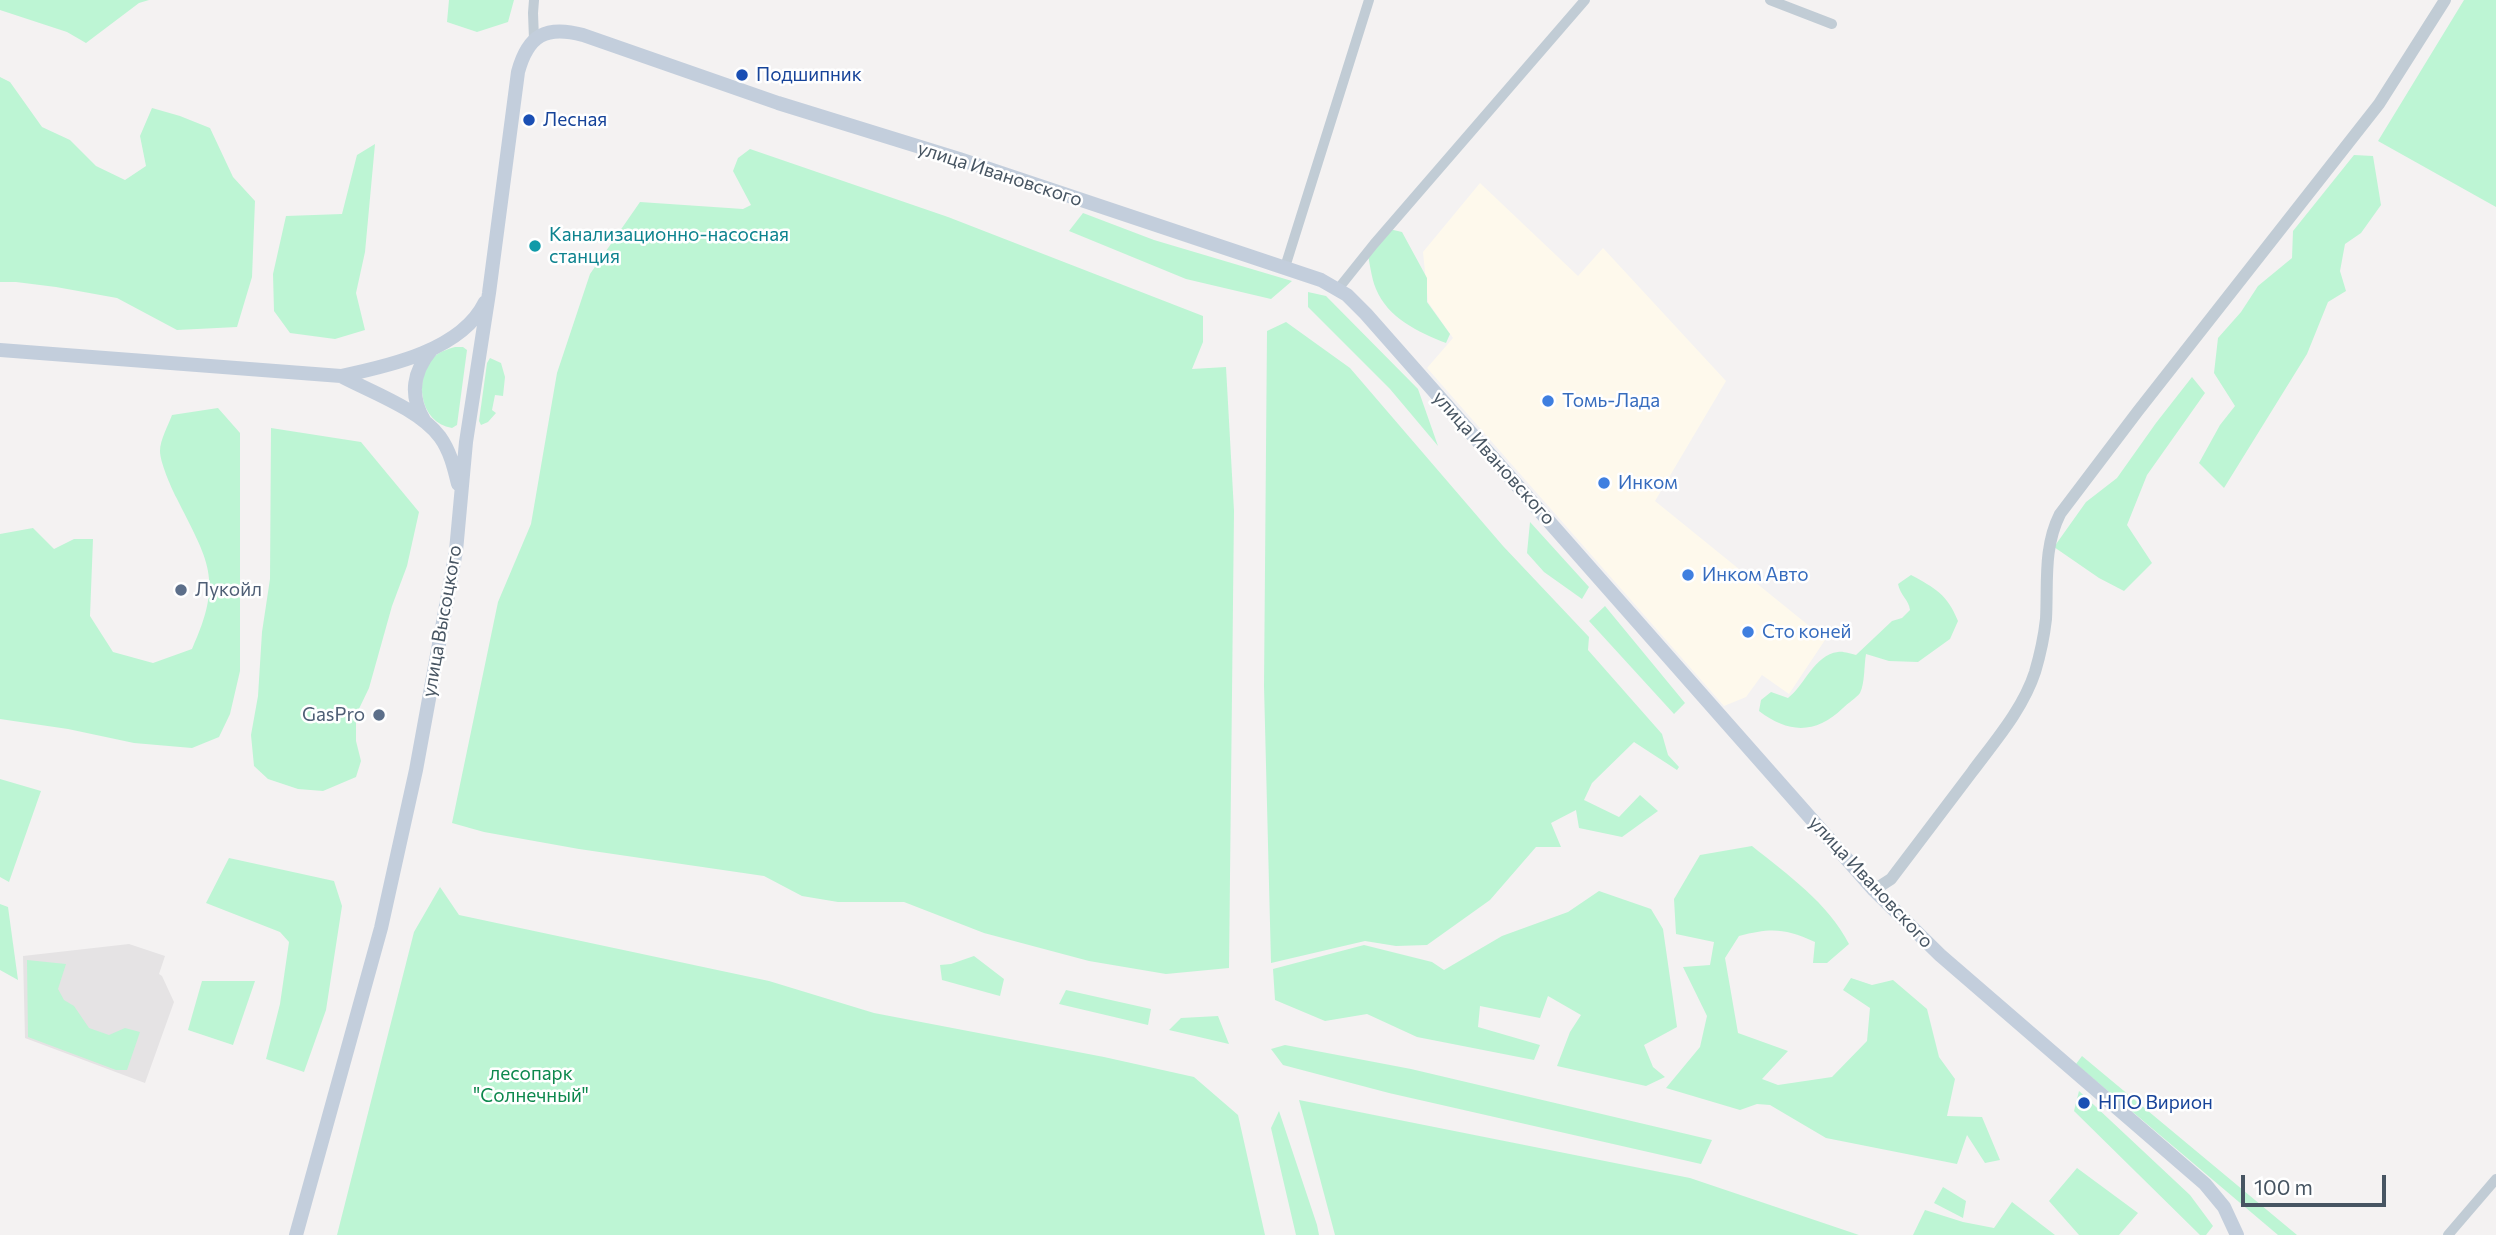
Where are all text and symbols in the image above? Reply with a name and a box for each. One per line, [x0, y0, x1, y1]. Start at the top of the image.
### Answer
place label: Подшипник [756, 64, 862, 86]
marker: Подшипник [734, 67, 750, 83]
place label: Лесная [543, 109, 607, 131]
marker: Лесная [521, 112, 537, 128]
street label: улица Ивановского [915, 137, 1085, 211]
place label: Канализационно-насосная станция [549, 224, 789, 268]
marker: Канализационно-насосная станция [527, 238, 543, 254]
street label: улица Ивановского [1428, 386, 1560, 530]
place label: Томь-Лада [1562, 390, 1660, 412]
marker: Томь-Лада [1540, 393, 1556, 409]
place label: Инком [1618, 472, 1678, 494]
marker: Инком [1596, 475, 1612, 491]
street label: улица Высоцкого [417, 543, 467, 699]
place label: Инком Авто [1702, 564, 1809, 586]
marker: Инком Авто [1680, 567, 1696, 583]
place label: Лукойл [195, 579, 262, 601]
marker: Лукойл [173, 582, 189, 598]
place label: Сто коней [1762, 621, 1851, 643]
marker: Сто коней [1740, 624, 1756, 640]
place label: GasPro [302, 704, 365, 726]
marker: GasPro [371, 707, 387, 723]
street label: улица Ивановского [1804, 811, 1938, 953]
park label: лесопарк "Солнечный" [473, 1063, 589, 1107]
place label: НПО Вирион [2098, 1092, 2213, 1114]
marker: НПО Вирион [2076, 1095, 2092, 1111]
scale bar [2244, 1162, 2389, 1206]
text: 100 m [2254, 1174, 2313, 1199]

